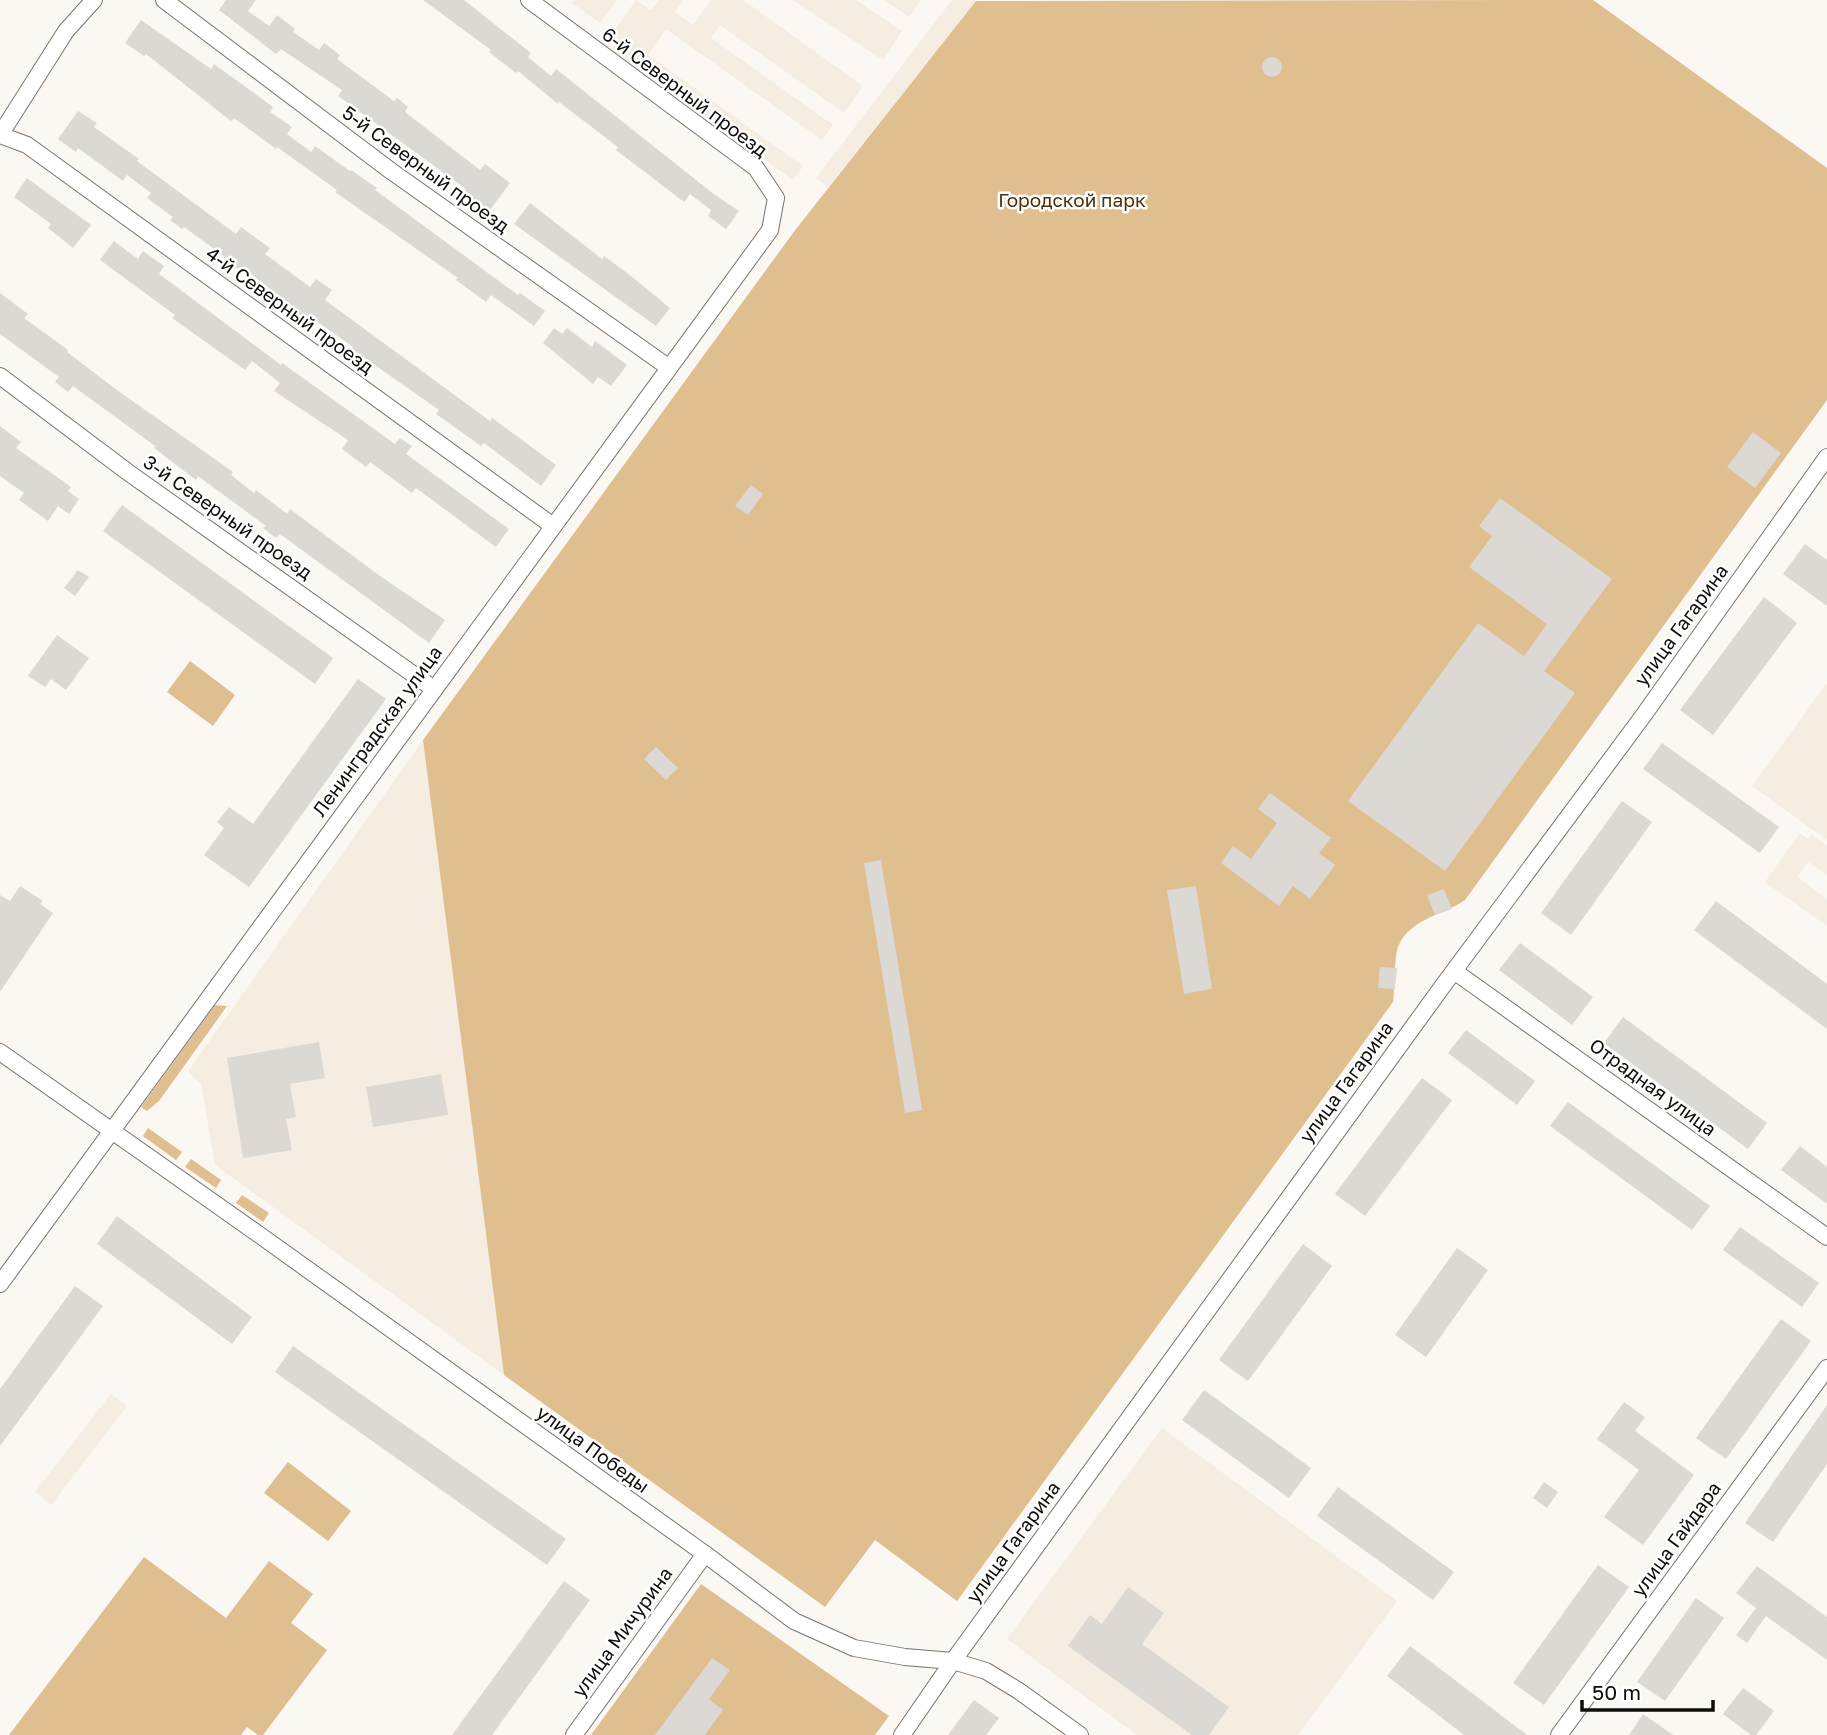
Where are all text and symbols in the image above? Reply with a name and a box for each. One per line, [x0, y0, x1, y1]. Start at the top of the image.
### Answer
street label: 6-й Северный проезд [598, 22, 773, 162]
street label: 5-й Северный проезд [338, 100, 515, 237]
park label: Городской парк [998, 188, 1146, 211]
street label: 4-й Северный проезд [202, 241, 379, 378]
street label: 3-й Северный проезд [139, 450, 318, 584]
street label: улица Гагарина [1629, 559, 1732, 690]
street label: Ленинградская улица [307, 641, 446, 820]
street label: улица Гагарина [1294, 1016, 1397, 1147]
street label: Отрадная улица [1586, 1033, 1721, 1140]
street label: улица Победы [533, 1400, 654, 1497]
street label: улица Гагарина [961, 1476, 1064, 1607]
street label: улица Гайдара [1626, 1477, 1725, 1601]
street label: улица Мичурина [567, 1562, 676, 1701]
scale bar [1582, 1668, 1713, 1712]
text: 50 m [1592, 1679, 1641, 1705]

